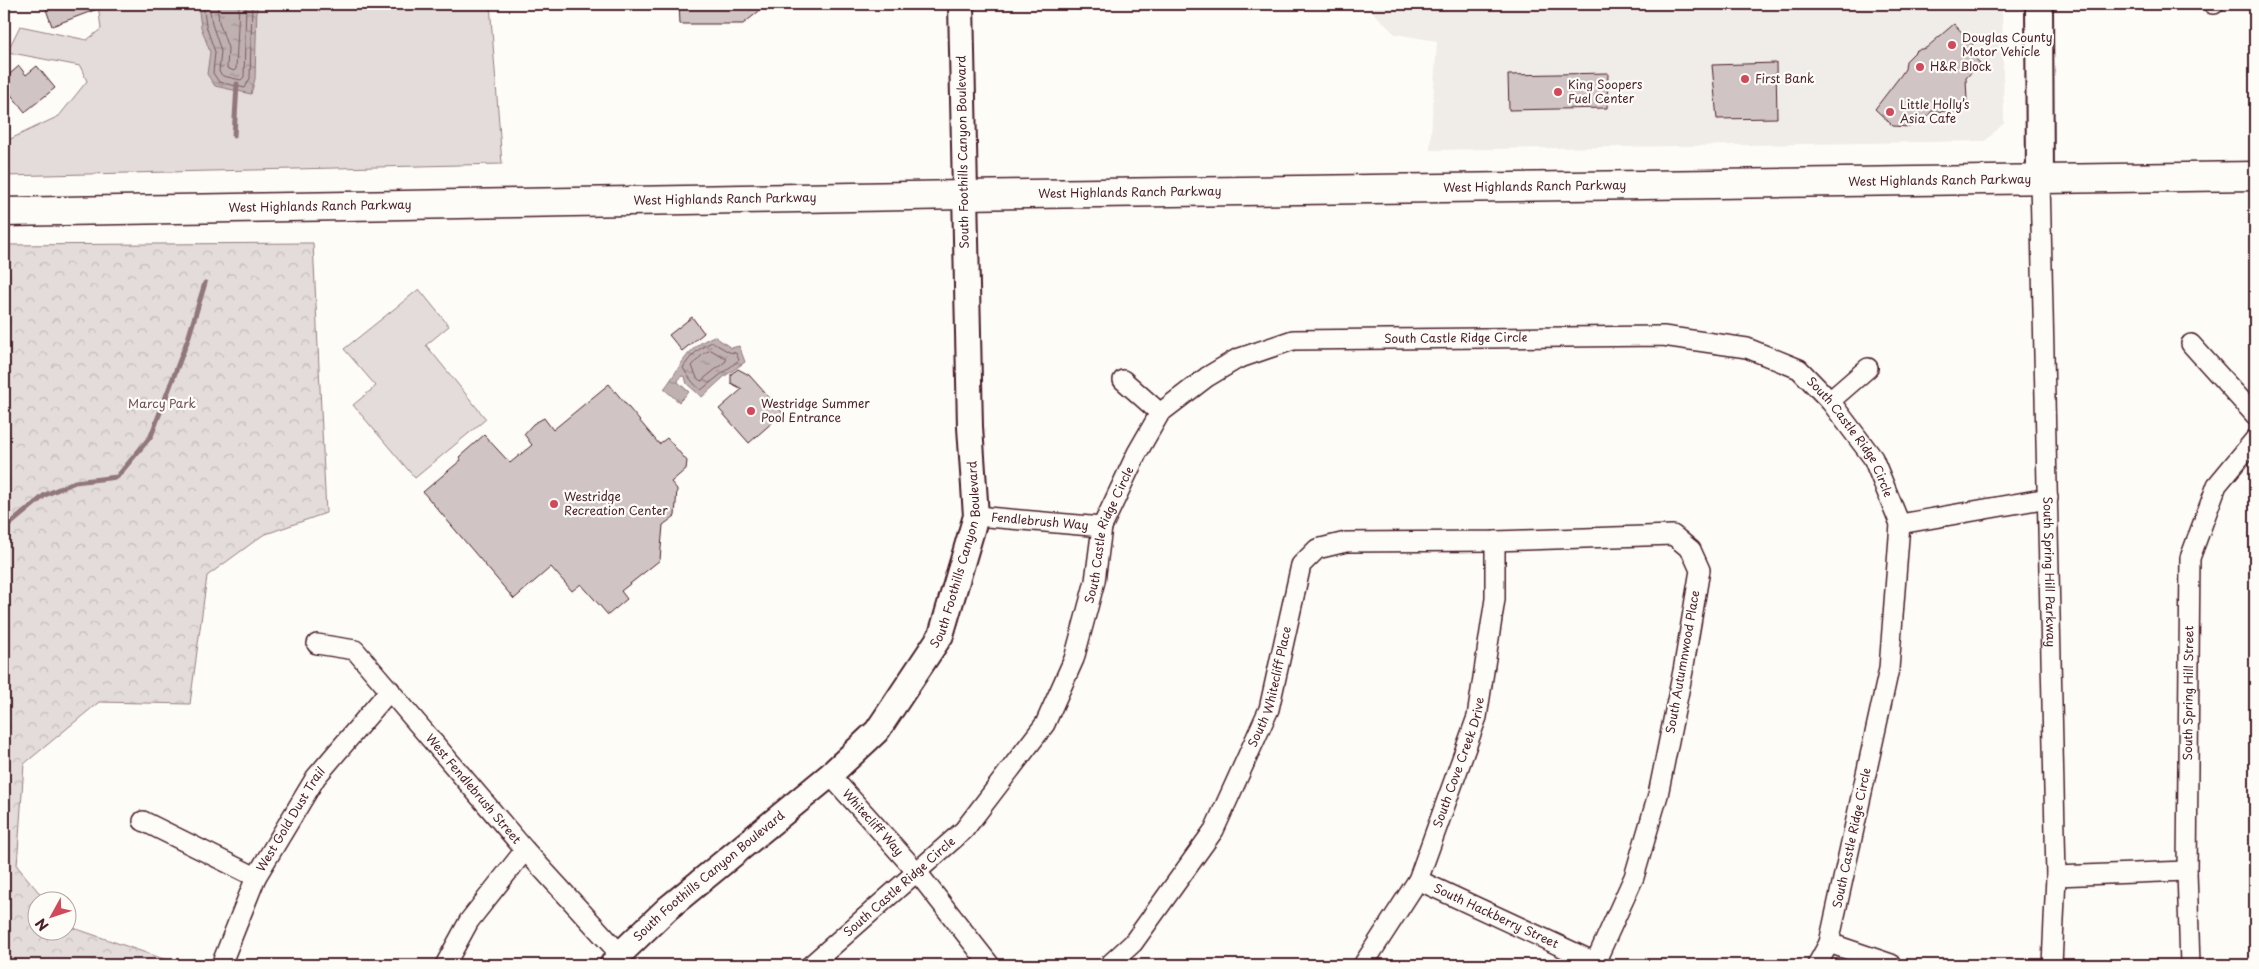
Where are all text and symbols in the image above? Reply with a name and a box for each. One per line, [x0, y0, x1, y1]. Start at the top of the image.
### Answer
place label: Douglas County Motor Vehicle [1962, 28, 2053, 60]
marker: Douglas County Motor Vehicle [1946, 39, 1958, 51]
street label: South Foothills Canyon Boulevard [951, 55, 973, 249]
place label: H&R Block [1930, 57, 1992, 75]
marker: H&R Block [1914, 61, 1926, 73]
place label: First Bank [1755, 69, 1814, 87]
marker: First Bank [1739, 73, 1751, 85]
place label: King Soopers Fuel Center [1568, 75, 1643, 107]
marker: King Soopers Fuel Center [1552, 86, 1564, 98]
place label: Little Holly’s Asia Cafe [1900, 95, 1970, 127]
marker: Little Holly’s Asia Cafe [1884, 106, 1896, 118]
street label: West Highlands Ranch Parkway [1848, 169, 2031, 190]
street label: West Highlands Ranch Parkway [1443, 175, 1626, 196]
street label: West Highlands Ranch Parkway [1038, 181, 1221, 202]
street label: West Highlands Ranch Parkway [633, 188, 817, 209]
street label: West Highlands Ranch Parkway [228, 195, 412, 216]
street label: South Castle Ridge Circle [1384, 327, 1528, 347]
street label: South Castle Ridge Circle [1803, 372, 1898, 500]
park label: Marcy Park [128, 394, 196, 412]
place label: Westridge Summer Pool Entrance [761, 394, 870, 426]
marker: Westridge Summer Pool Entrance [745, 405, 757, 417]
street label: South Foothills Canyon Boulevard [925, 460, 984, 651]
street label: South Castle Ridge Circle [1079, 463, 1137, 605]
place label: Westridge Recreation Center [564, 487, 668, 519]
street label: South Spring Hill Parkway [2039, 496, 2061, 647]
marker: Westridge Recreation Center [548, 498, 560, 510]
street label: Fendlebrush Way [990, 507, 1089, 534]
street label: South Autumnwood Place [1661, 589, 1704, 735]
street label: South Whitecliff Place [1243, 625, 1295, 750]
street label: South Spring Hill Street [2178, 625, 2197, 761]
street label: South Cove Creek Drive [1428, 696, 1488, 830]
street label: West Fendlebrush Street [422, 730, 526, 847]
street label: West Gold Dust Trail [251, 763, 329, 875]
street label: South Castle Ridge Circle [1827, 766, 1875, 910]
street label: Whitecliff Way [839, 785, 908, 859]
street label: South Foothills Canyon Boulevard [629, 806, 788, 945]
street label: South Castle Ridge Circle [839, 832, 959, 940]
street label: South Hackberry Street [1431, 879, 1562, 952]
north arrow [28, 892, 78, 942]
text: N [30, 914, 53, 936]

